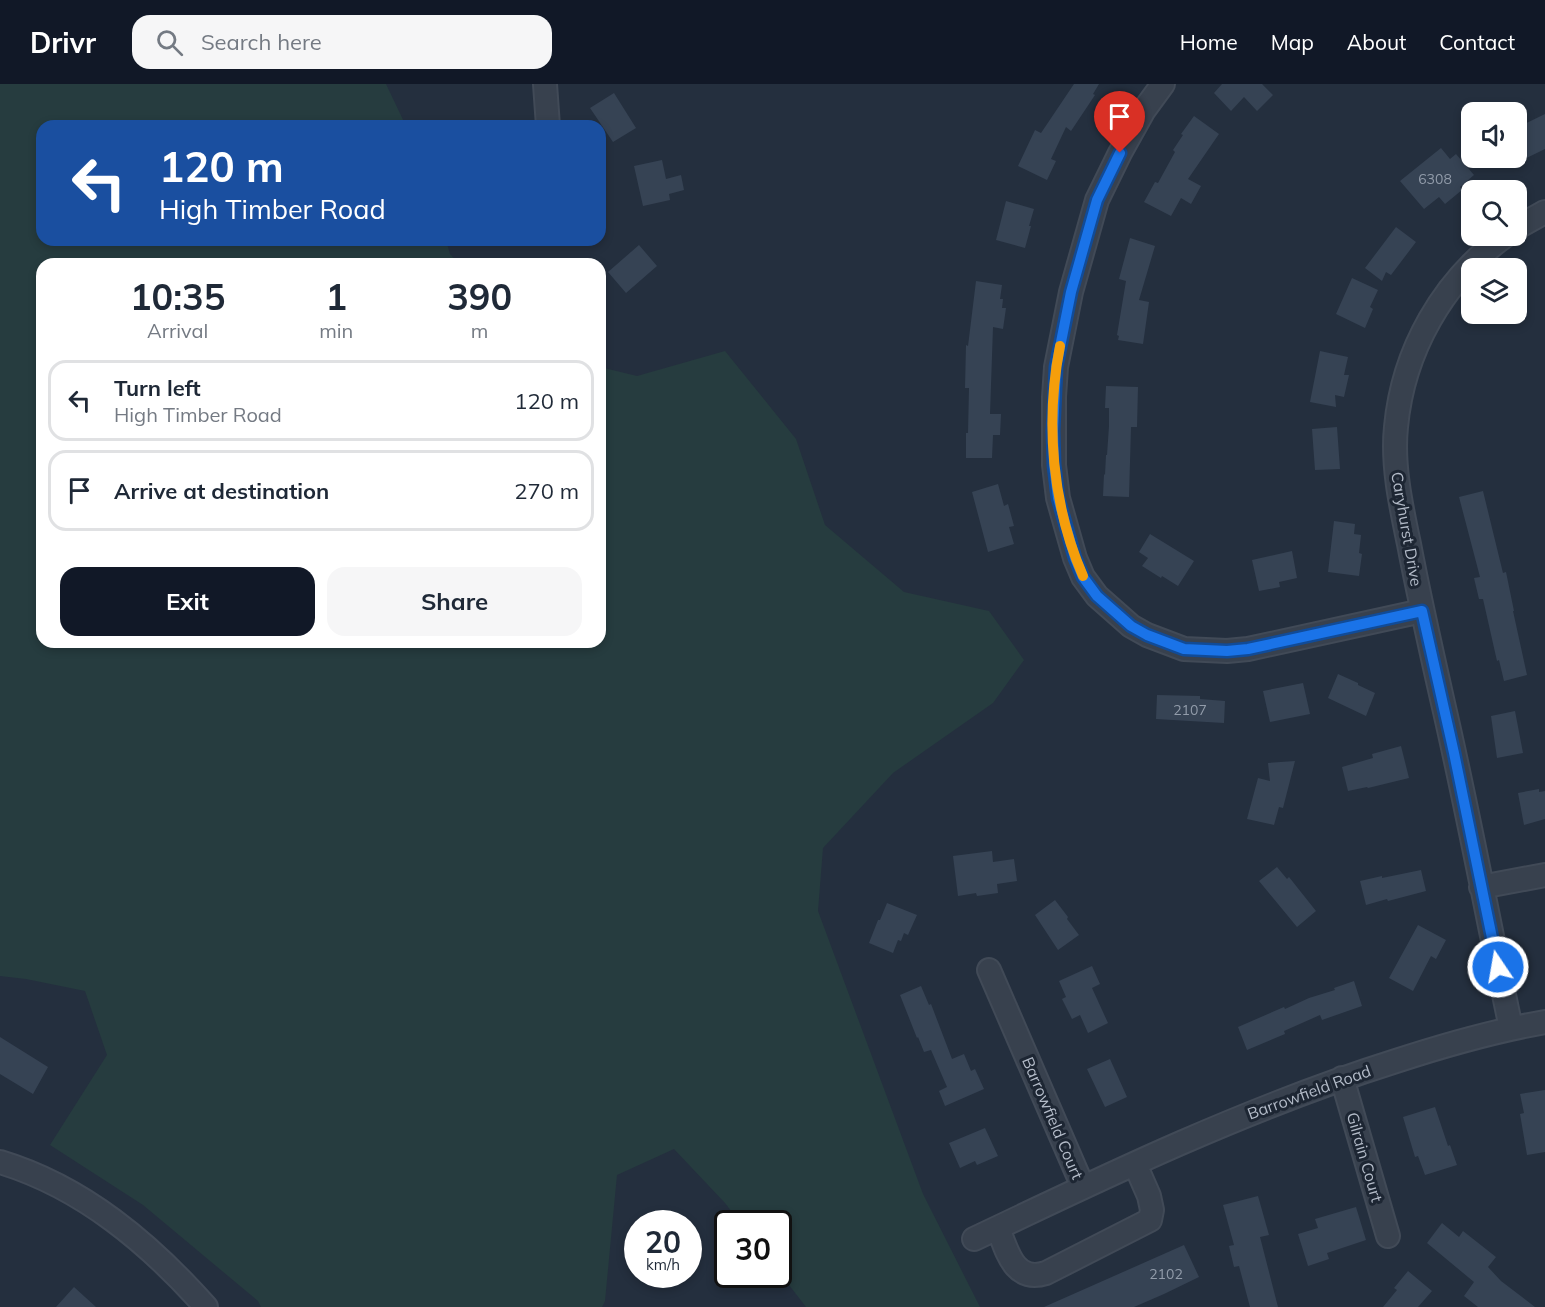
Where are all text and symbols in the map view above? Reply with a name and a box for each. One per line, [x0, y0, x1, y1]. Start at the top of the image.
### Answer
search box [132, 15, 552, 69]
text: Drivr [30, 25, 96, 60]
icon: search [153, 26, 186, 59]
text: Search here [201, 28, 322, 56]
text: Home [1180, 29, 1238, 55]
text: Map [1271, 29, 1314, 55]
text: About [1347, 29, 1406, 55]
text: Contact [1439, 29, 1515, 55]
pin [1094, 91, 1145, 153]
icon: arrive [1103, 100, 1136, 133]
map controls [1461, 102, 1527, 324]
button: sound [1461, 102, 1527, 168]
text: 120 m [159, 140, 284, 193]
icon: left [60, 144, 138, 222]
house number: 6308 [1418, 170, 1452, 188]
button: search [1461, 180, 1527, 246]
text: High Timber Road [159, 192, 386, 226]
button: layers [1461, 258, 1527, 324]
text: 10:35 [130, 274, 225, 319]
text: 1 [325, 274, 347, 319]
text: 390 [447, 274, 512, 319]
text: Arrival [147, 318, 208, 343]
text: min [319, 318, 353, 343]
text: m [471, 318, 488, 343]
text: Turn left [114, 374, 201, 402]
icon: left [63, 384, 96, 417]
text: 120 m [514, 387, 579, 415]
text: High Timber Road [114, 402, 282, 427]
street label: Caryhurst Drive [1387, 470, 1427, 588]
icon: arrive [63, 474, 96, 507]
text: Arrive at destination [114, 477, 329, 505]
text: 270 m [514, 477, 579, 505]
button: Exit [60, 567, 315, 636]
button: Share [327, 567, 582, 636]
house number: 2107 [1173, 701, 1207, 719]
position arrow [1466, 935, 1530, 999]
street label: Barrowfield Court [1018, 1054, 1088, 1183]
street label: Barrowfield Road [1245, 1060, 1373, 1124]
street label: Gilrain Court [1343, 1110, 1387, 1205]
speed limit sign: 30 [714, 1210, 792, 1288]
text: 20 [645, 1223, 681, 1261]
text: km/h [646, 1255, 680, 1274]
house number: 2102 [1149, 1265, 1183, 1283]

